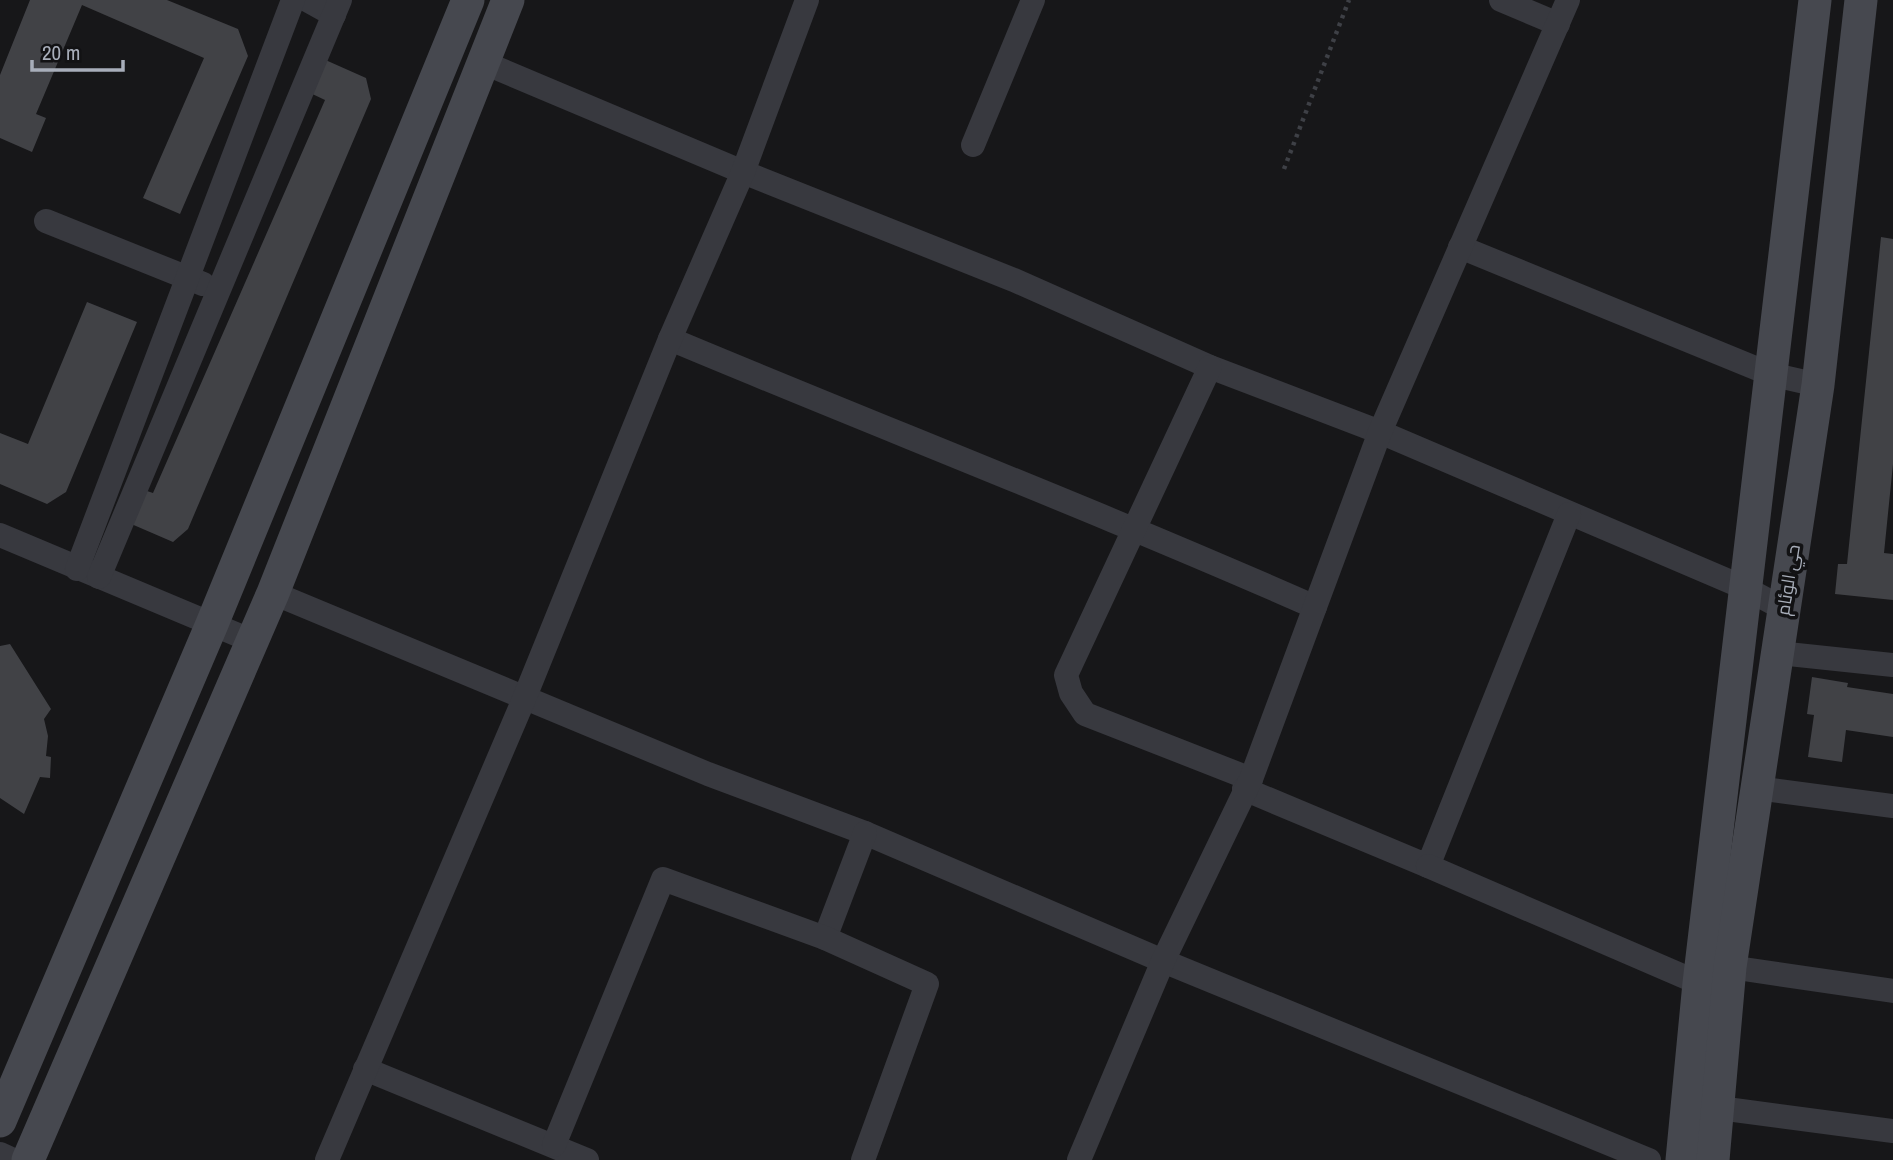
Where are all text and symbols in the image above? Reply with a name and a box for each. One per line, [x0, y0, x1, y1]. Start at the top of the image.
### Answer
scale bar [32, 28, 122, 72]
text: 20 m [42, 38, 80, 67]
street label: حي الوئام [1770, 543, 1808, 618]

